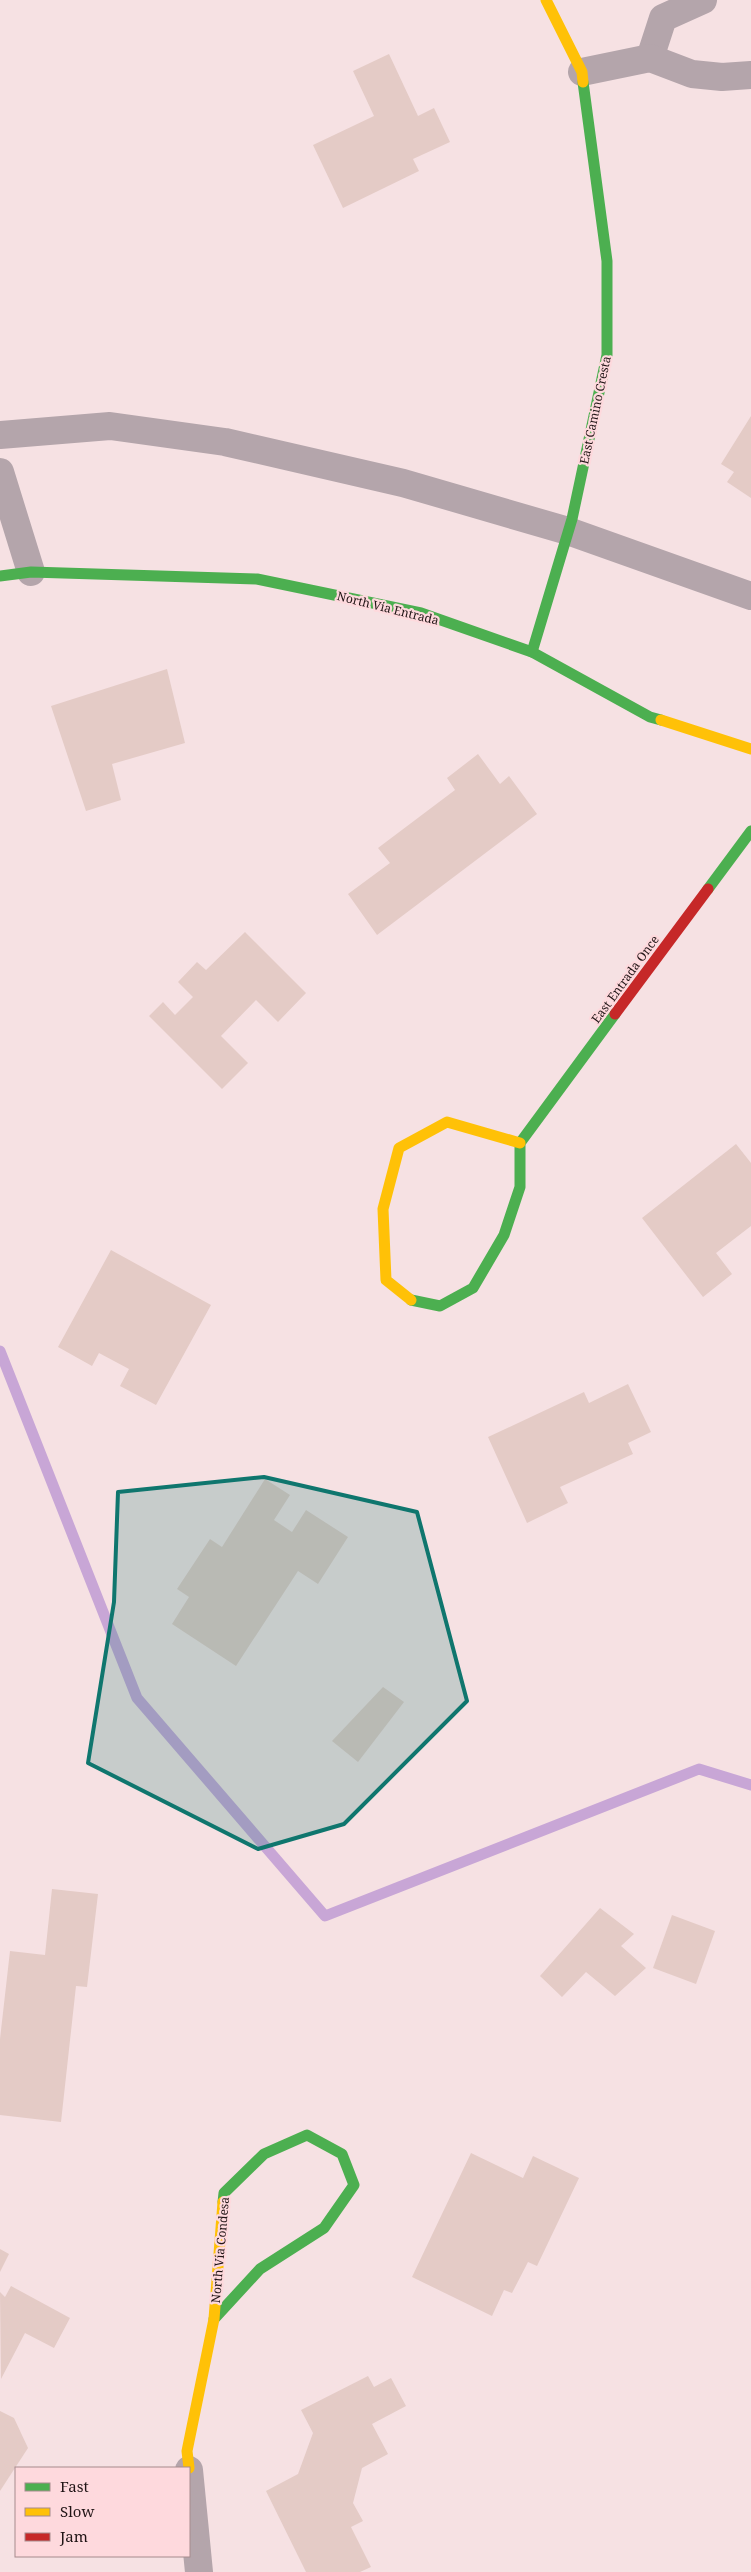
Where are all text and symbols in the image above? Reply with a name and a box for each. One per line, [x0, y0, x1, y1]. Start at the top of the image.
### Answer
street label: East Camino Cresta [575, 354, 615, 466]
street label: North Via Entrada [335, 587, 441, 629]
street label: East Entrada Once [587, 932, 663, 1026]
street label: North Via Condesa [207, 2196, 233, 2304]
legend [15, 2467, 190, 2557]
text: Fast [60, 2476, 89, 2496]
text: Slow [60, 2501, 94, 2521]
text: Jam [59, 2526, 88, 2546]

